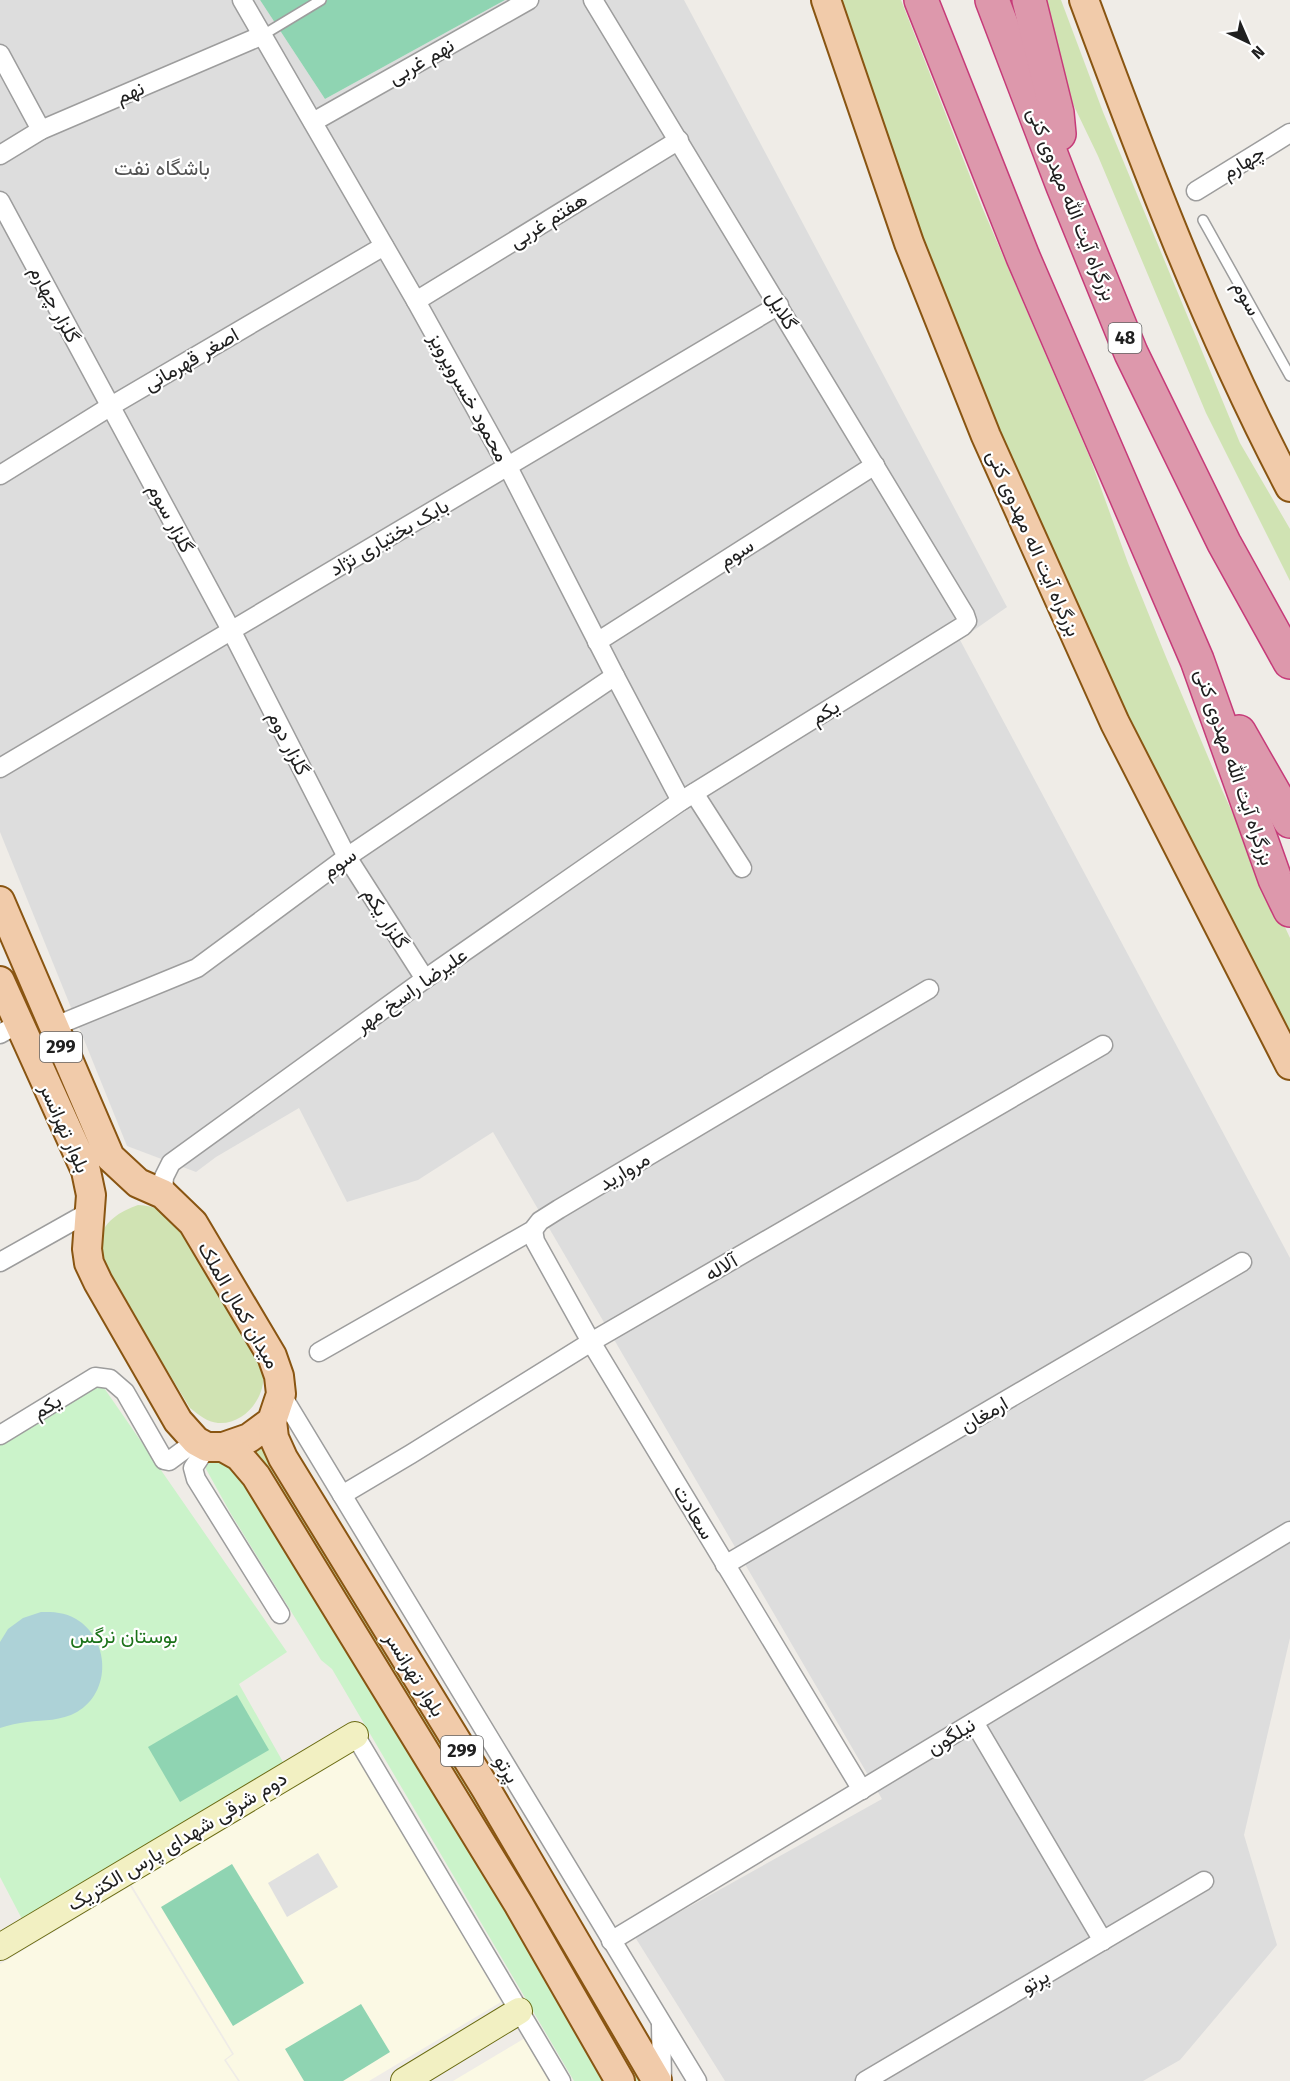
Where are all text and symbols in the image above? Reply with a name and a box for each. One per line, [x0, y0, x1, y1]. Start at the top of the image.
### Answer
north arrow [1218, 12, 1278, 72]
street label: نهم غربی [384, 33, 459, 90]
text: N [1248, 42, 1268, 63]
street label: نهم [112, 75, 148, 110]
street label: بزرگراه آیت الله مهدوی کنی [1021, 104, 1122, 304]
street label: چهارم [1217, 140, 1270, 186]
district label: باشگاه نفت [114, 155, 210, 181]
street label: هفتم غربی [505, 187, 592, 254]
street label: گلزار چهارم [23, 261, 85, 348]
street label: سوم [1227, 276, 1266, 320]
street label: گلایل [761, 286, 803, 334]
street label: اصغر قهرمانی [139, 322, 243, 397]
road number: 48 [1108, 323, 1142, 353]
street label: محمود خسروپرویز [421, 327, 514, 467]
street label: بزرگراه آیت اله مهدوی کنی [981, 446, 1086, 640]
street label: گلزار سوم [142, 479, 199, 557]
street label: بابک بختیاری نژاد [325, 493, 453, 582]
street label: سوم [714, 533, 758, 574]
street label: بزرگراه آیت الله مهدوی کنی [1189, 666, 1280, 869]
street label: یکم [806, 694, 844, 731]
street label: گلزار دوم [262, 707, 315, 780]
street label: سوم [317, 843, 361, 884]
street label: گلزار یکم [357, 883, 414, 954]
street label: علیرضا راسخ مهر [349, 942, 473, 1040]
road number: 299 [40, 1032, 82, 1062]
street label: بلوار تهرانسر [33, 1079, 95, 1177]
street label: مروارید [594, 1146, 654, 1196]
street label: میدان کمال الملک [193, 1237, 285, 1373]
street label: آلاله [701, 1248, 743, 1286]
street label: یکم [28, 1388, 66, 1425]
street label: ارمغان [956, 1391, 1013, 1438]
street label: سعادت [668, 1480, 720, 1544]
park label: بوستان نرگس [70, 1624, 178, 1649]
street label: بلوار تهرانسر [378, 1626, 450, 1721]
street label: نیلگون [923, 1712, 980, 1761]
road number: 299 [441, 1736, 483, 1766]
street label: پرتو [488, 1751, 525, 1788]
street label: دوم شرقی شهدای پارس الکتریک [63, 1766, 292, 1918]
street label: پرتو [1017, 1964, 1054, 2000]

